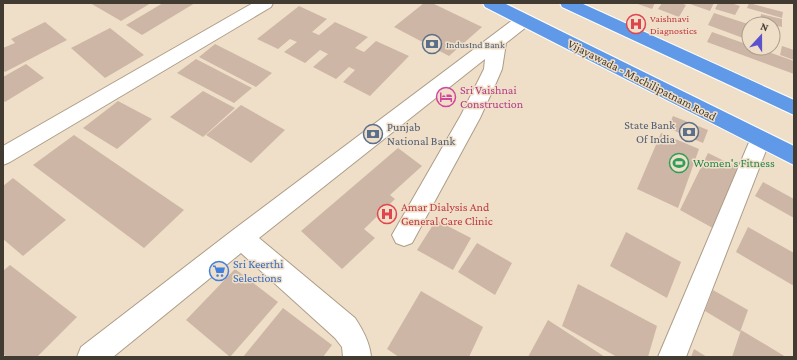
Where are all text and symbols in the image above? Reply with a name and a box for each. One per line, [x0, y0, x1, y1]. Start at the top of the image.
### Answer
hospital icon: Vaishnavi Diagnostics [625, 13, 647, 35]
place label: Vaishnavi Diagnostics [650, 13, 697, 36]
north arrow [741, 16, 781, 56]
text: N [759, 20, 771, 34]
bank icon: IndusInd Bank [421, 33, 443, 55]
street label: Vijayawada - Machilipatnam Road [565, 36, 719, 124]
place label: IndusInd Bank [446, 39, 505, 50]
place label: Sri Vaishnai Construction [460, 83, 524, 111]
hotel icon: Sri Vaishnai Construction [435, 86, 457, 108]
place label: State Bank Of India [624, 118, 675, 146]
place label: Punjab National Bank [387, 120, 455, 148]
bank icon: State Bank Of India [678, 121, 700, 143]
bank icon: Punjab National Bank [362, 123, 384, 145]
sports icon: Women's Fitness [668, 152, 690, 174]
place label: Women's Fitness [693, 156, 775, 170]
place label: Amar Dialysis And General Care Clinic [401, 200, 493, 228]
hospital icon: Amar Dialysis And General Care Clinic [376, 203, 398, 225]
place label: Sri Keerthi Selections [233, 257, 283, 285]
supermarket icon: Sri Keerthi Selections [208, 260, 230, 282]

